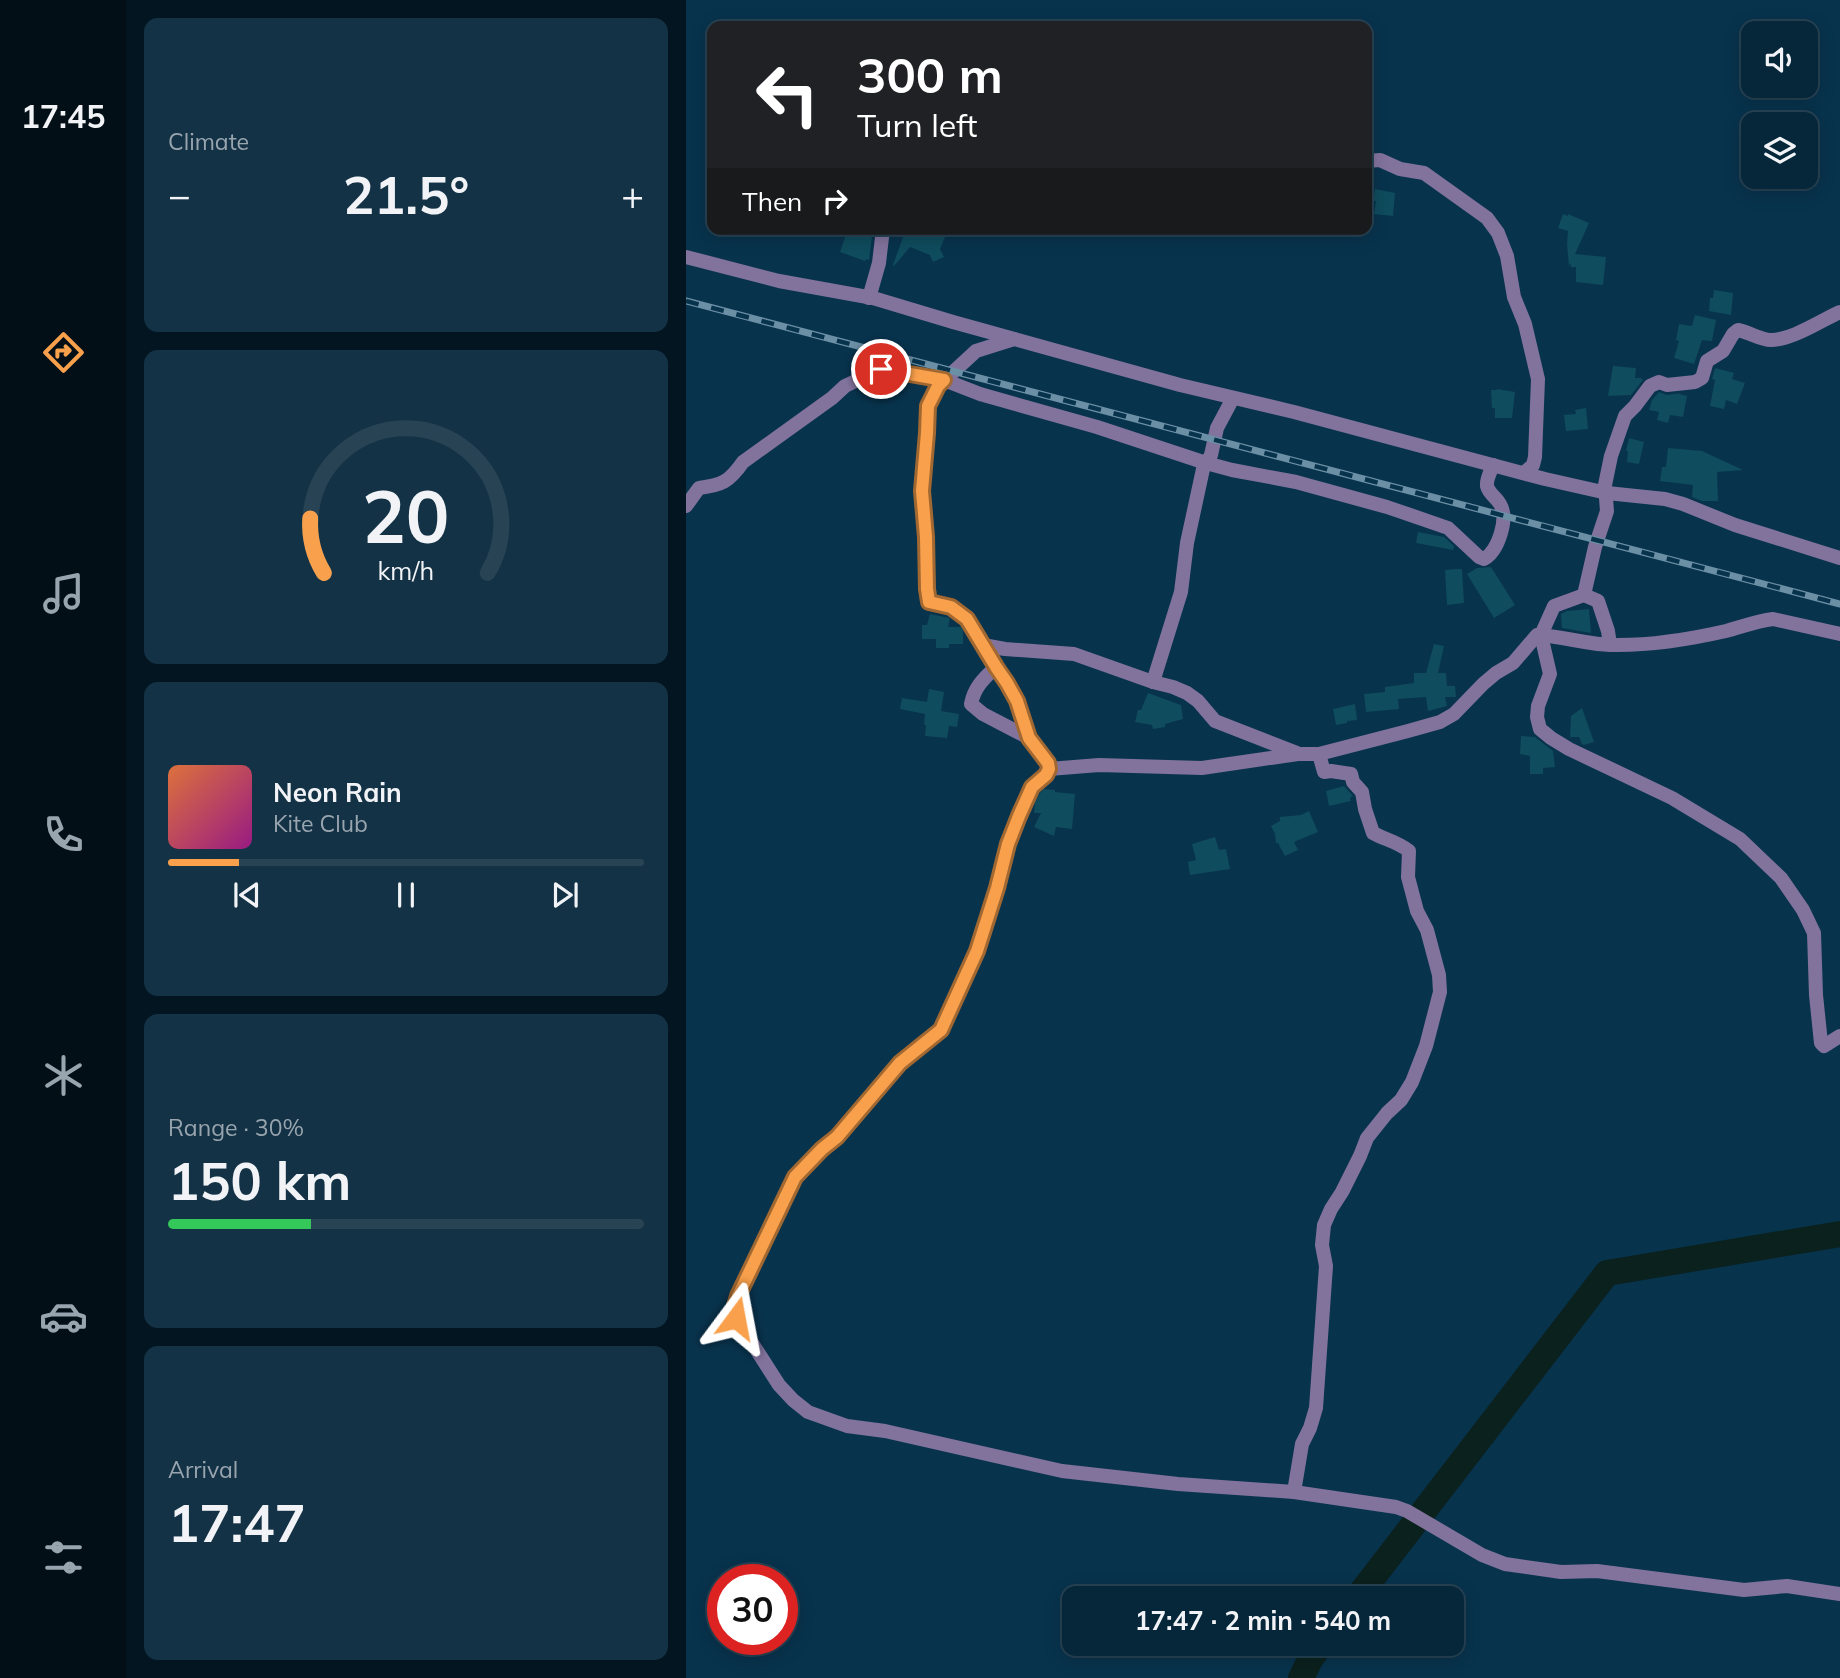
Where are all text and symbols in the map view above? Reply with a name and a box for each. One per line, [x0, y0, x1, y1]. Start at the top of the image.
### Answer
map controls [1741, 21, 1818, 189]
button: sound [1741, 21, 1818, 98]
text: 300 m [857, 44, 1003, 105]
icon: left [742, 49, 833, 140]
text: 17:45 [21, 96, 105, 136]
text: Turn left [857, 105, 977, 145]
button: layers [1741, 112, 1818, 189]
text: Climate [168, 127, 249, 156]
text: 21.5° [343, 162, 469, 227]
text: − [168, 171, 191, 219]
text: + [621, 171, 644, 219]
icon: right [816, 182, 854, 220]
text: Then [742, 185, 802, 218]
icon: directions [39, 328, 88, 377]
pin [851, 339, 911, 399]
icon: arrive [862, 350, 900, 388]
text: 20 [362, 470, 450, 561]
text: km/h [378, 555, 434, 586]
icon: music [39, 569, 88, 618]
text: Neon Rain [273, 776, 402, 809]
text: Kite Club [273, 809, 368, 838]
icon: phone [39, 810, 88, 859]
icon: previous [228, 876, 266, 914]
icon: pause [387, 876, 425, 914]
icon: next [546, 876, 584, 914]
icon: climate [39, 1051, 88, 1100]
text: Range · 30% [168, 1113, 304, 1142]
text: 150 km [168, 1148, 351, 1213]
position arrow [699, 1281, 773, 1355]
icon: car [39, 1292, 88, 1341]
text: Arrival [168, 1455, 238, 1484]
text: 17:47 [168, 1490, 306, 1555]
icon: filters [39, 1533, 88, 1582]
speed limit sign: 30 [707, 1564, 798, 1655]
text: 17:47 · 2 min · 540 m [1135, 1604, 1391, 1637]

